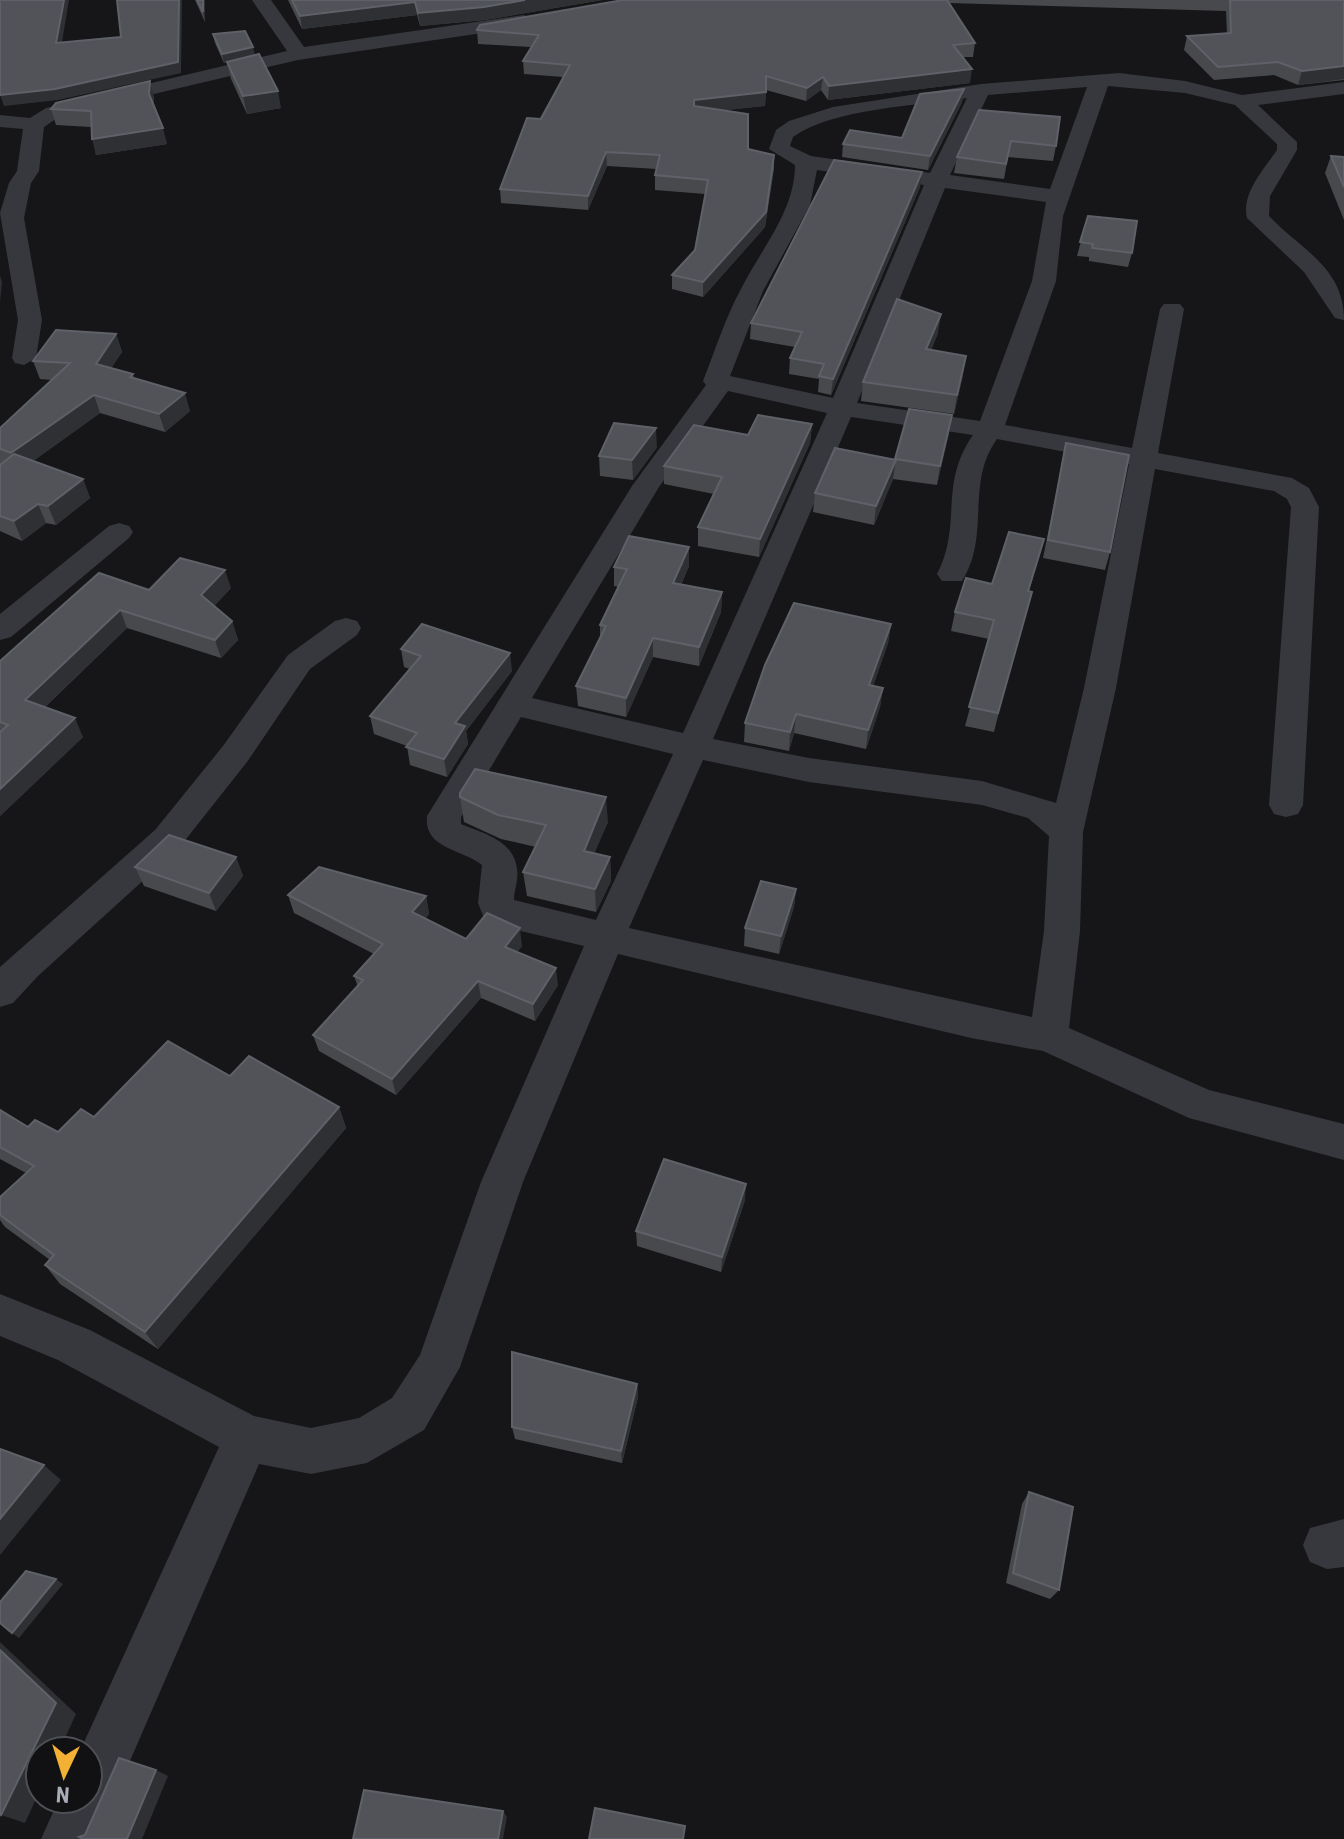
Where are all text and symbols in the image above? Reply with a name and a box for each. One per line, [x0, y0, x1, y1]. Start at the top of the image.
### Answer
north arrow [24, 1735, 104, 1815]
text: N [55, 1782, 70, 1807]

